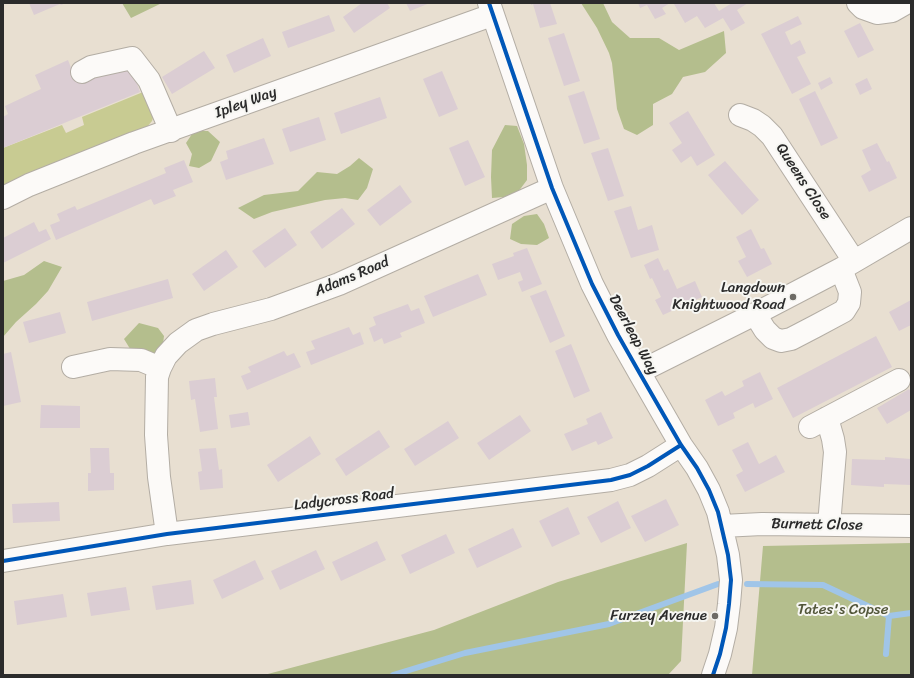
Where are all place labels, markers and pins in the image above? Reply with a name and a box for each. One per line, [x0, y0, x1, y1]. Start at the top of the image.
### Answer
place label: Langdown Knightwood Road [672, 279, 785, 314]
marker: Langdown Knightwood Road [788, 292, 798, 302]
place label: Furzey Avenue [610, 607, 707, 625]
marker: Furzey Avenue [710, 611, 720, 621]

